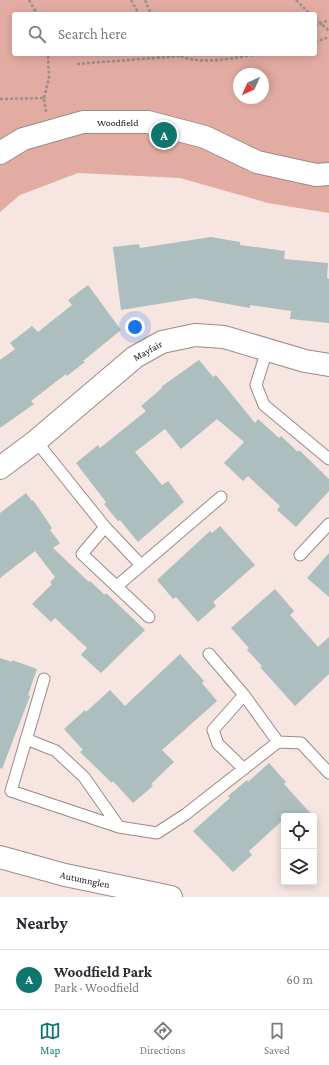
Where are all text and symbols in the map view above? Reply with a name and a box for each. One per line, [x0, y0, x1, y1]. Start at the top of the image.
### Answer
search box [12, 12, 317, 56]
icon: search [26, 23, 48, 45]
text: Search here [58, 26, 127, 42]
north arrow [233, 68, 269, 104]
street label: Woodfield [97, 117, 139, 128]
pin: A [151, 120, 177, 150]
your location [125, 317, 145, 337]
street label: Mayfair [131, 337, 164, 363]
map controls [281, 813, 317, 885]
button: locate [281, 813, 317, 849]
button: layers [281, 849, 317, 885]
street label: Autumnglen [59, 868, 111, 890]
text: Nearby [16, 914, 68, 933]
text: Woodfield Park [54, 964, 152, 980]
text: A [25, 972, 33, 987]
text: 60 m [286, 972, 313, 987]
text: Park · Woodfield [54, 980, 139, 995]
tab: Map [39, 1020, 61, 1056]
tab: Directions [140, 1020, 185, 1056]
tab: Saved [264, 1020, 290, 1056]

